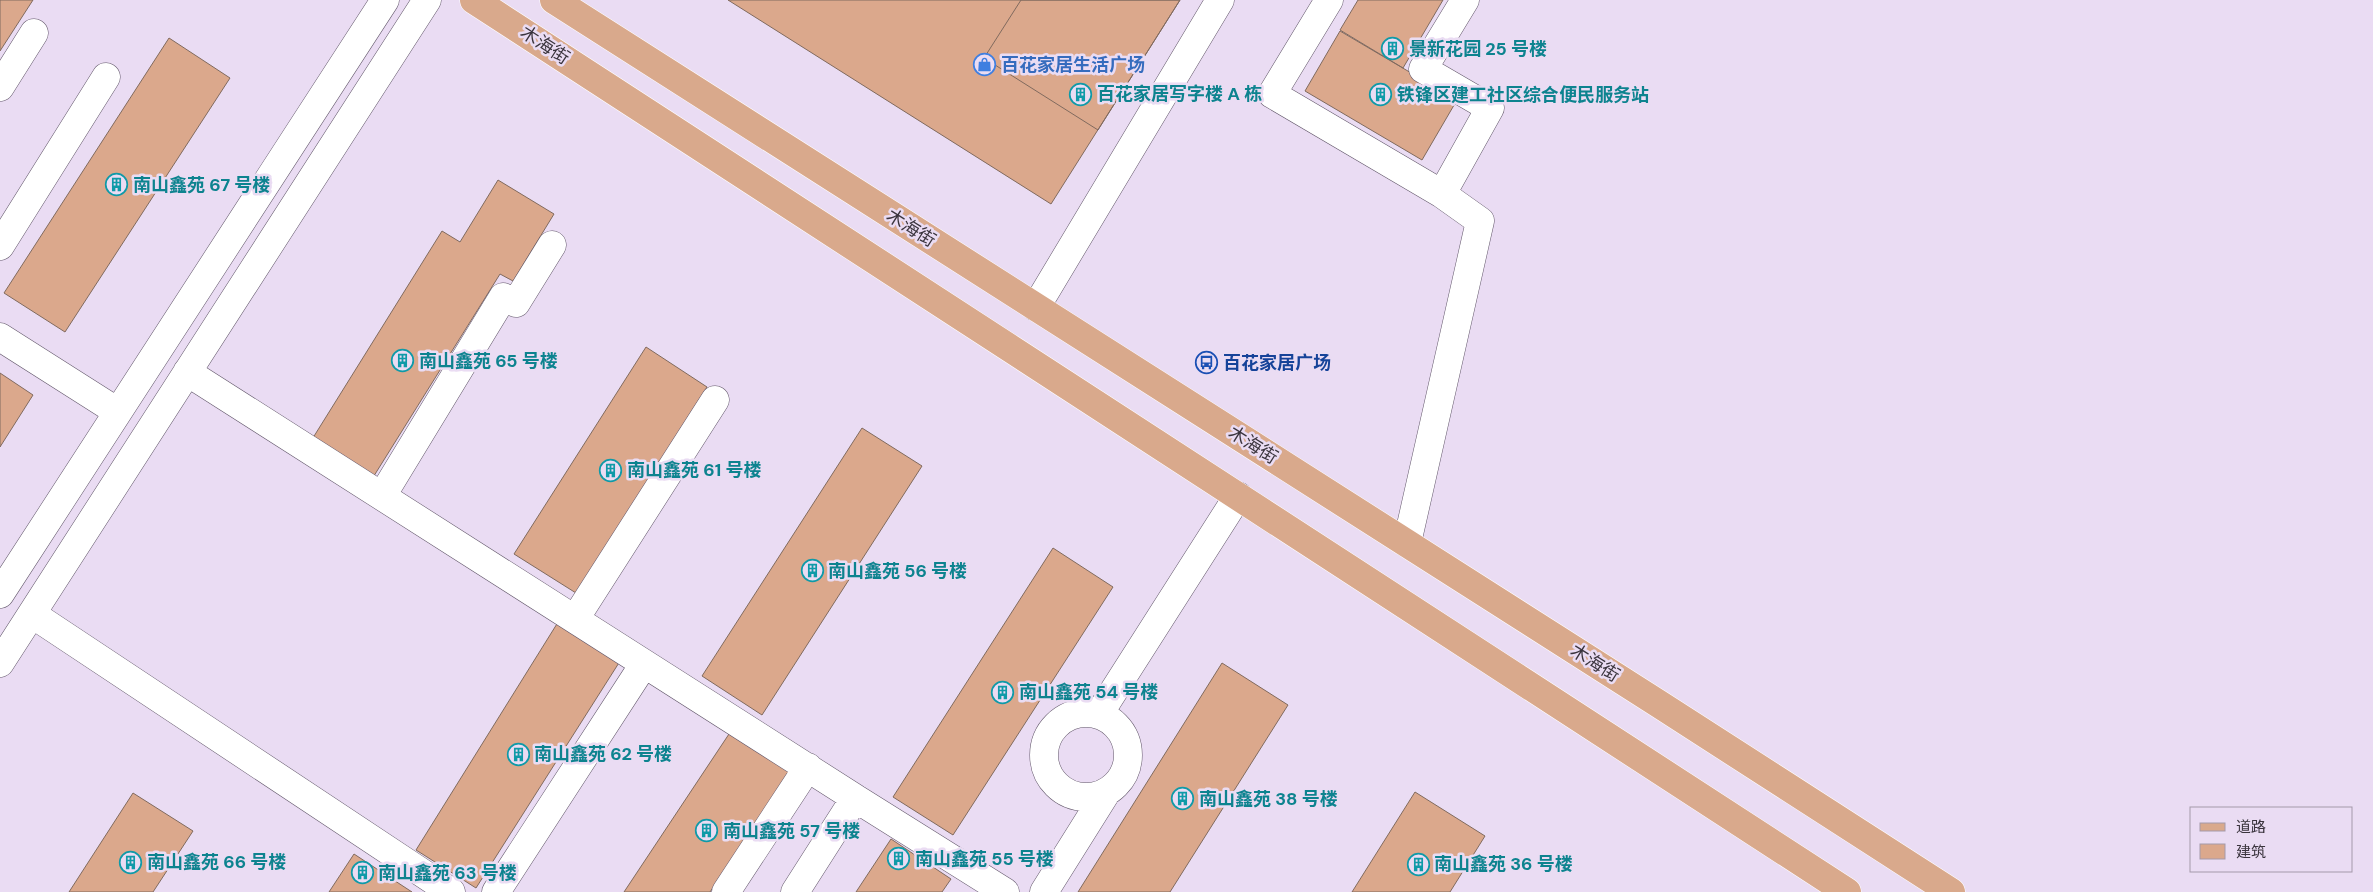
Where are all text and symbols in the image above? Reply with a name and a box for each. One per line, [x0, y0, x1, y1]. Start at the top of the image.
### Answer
street label: 木海街 [516, 20, 574, 70]
building icon: 景新花园 25 号楼 [1381, 37, 1405, 61]
place label: 景新花园 25 号楼 [1409, 37, 1547, 61]
shop icon: 百花家居生活广场 [973, 53, 997, 77]
place label: 百花家居生活广场 [1001, 53, 1145, 77]
building icon: 百花家居写字楼 A 栋 [1069, 82, 1093, 106]
place label: 百花家居写字楼 A 栋 [1097, 82, 1262, 106]
building icon: 铁锋区建工社区综合便民服务站 [1369, 83, 1393, 107]
place label: 铁锋区建工社区综合便民服务站 [1397, 83, 1649, 107]
building icon: 南山鑫苑 67 号楼 [105, 173, 129, 197]
place label: 南山鑫苑 67 号楼 [133, 173, 270, 197]
street label: 木海街 [882, 204, 940, 252]
building icon: 南山鑫苑 65 号楼 [391, 349, 415, 373]
place label: 南山鑫苑 65 号楼 [419, 349, 558, 373]
bus stop icon: 百花家居广场 [1195, 351, 1219, 375]
place label: 百花家居广场 [1223, 351, 1331, 375]
street label: 木海街 [1224, 421, 1282, 469]
building icon: 南山鑫苑 61 号楼 [599, 458, 623, 482]
place label: 南山鑫苑 61 号楼 [627, 458, 761, 482]
building icon: 南山鑫苑 56 号楼 [800, 559, 824, 583]
place label: 南山鑫苑 56 号楼 [828, 559, 967, 583]
street label: 木海街 [1566, 639, 1624, 687]
building icon: 南山鑫苑 54 号楼 [991, 680, 1015, 704]
place label: 南山鑫苑 54 号楼 [1019, 680, 1158, 704]
building icon: 南山鑫苑 62 号楼 [506, 742, 530, 766]
place label: 南山鑫苑 62 号楼 [534, 742, 672, 766]
building icon: 南山鑫苑 38 号楼 [1171, 787, 1195, 811]
place label: 南山鑫苑 38 号楼 [1199, 787, 1338, 811]
legend [2190, 807, 2353, 872]
text: 道路 [2236, 817, 2266, 837]
building icon: 南山鑫苑 57 号楼 [695, 819, 719, 843]
place label: 南山鑫苑 57 号楼 [723, 819, 860, 843]
text: 建筑 [2236, 842, 2266, 862]
building icon: 南山鑫苑 55 号楼 [887, 847, 911, 871]
place label: 南山鑫苑 55 号楼 [915, 847, 1054, 871]
building icon: 南山鑫苑 66 号楼 [119, 850, 143, 874]
place label: 南山鑫苑 66 号楼 [147, 850, 286, 874]
building icon: 南山鑫苑 36 号楼 [1406, 852, 1430, 876]
place label: 南山鑫苑 36 号楼 [1434, 852, 1573, 876]
building icon: 南山鑫苑 63 号楼 [350, 861, 374, 885]
place label: 南山鑫苑 63 号楼 [378, 861, 517, 885]

